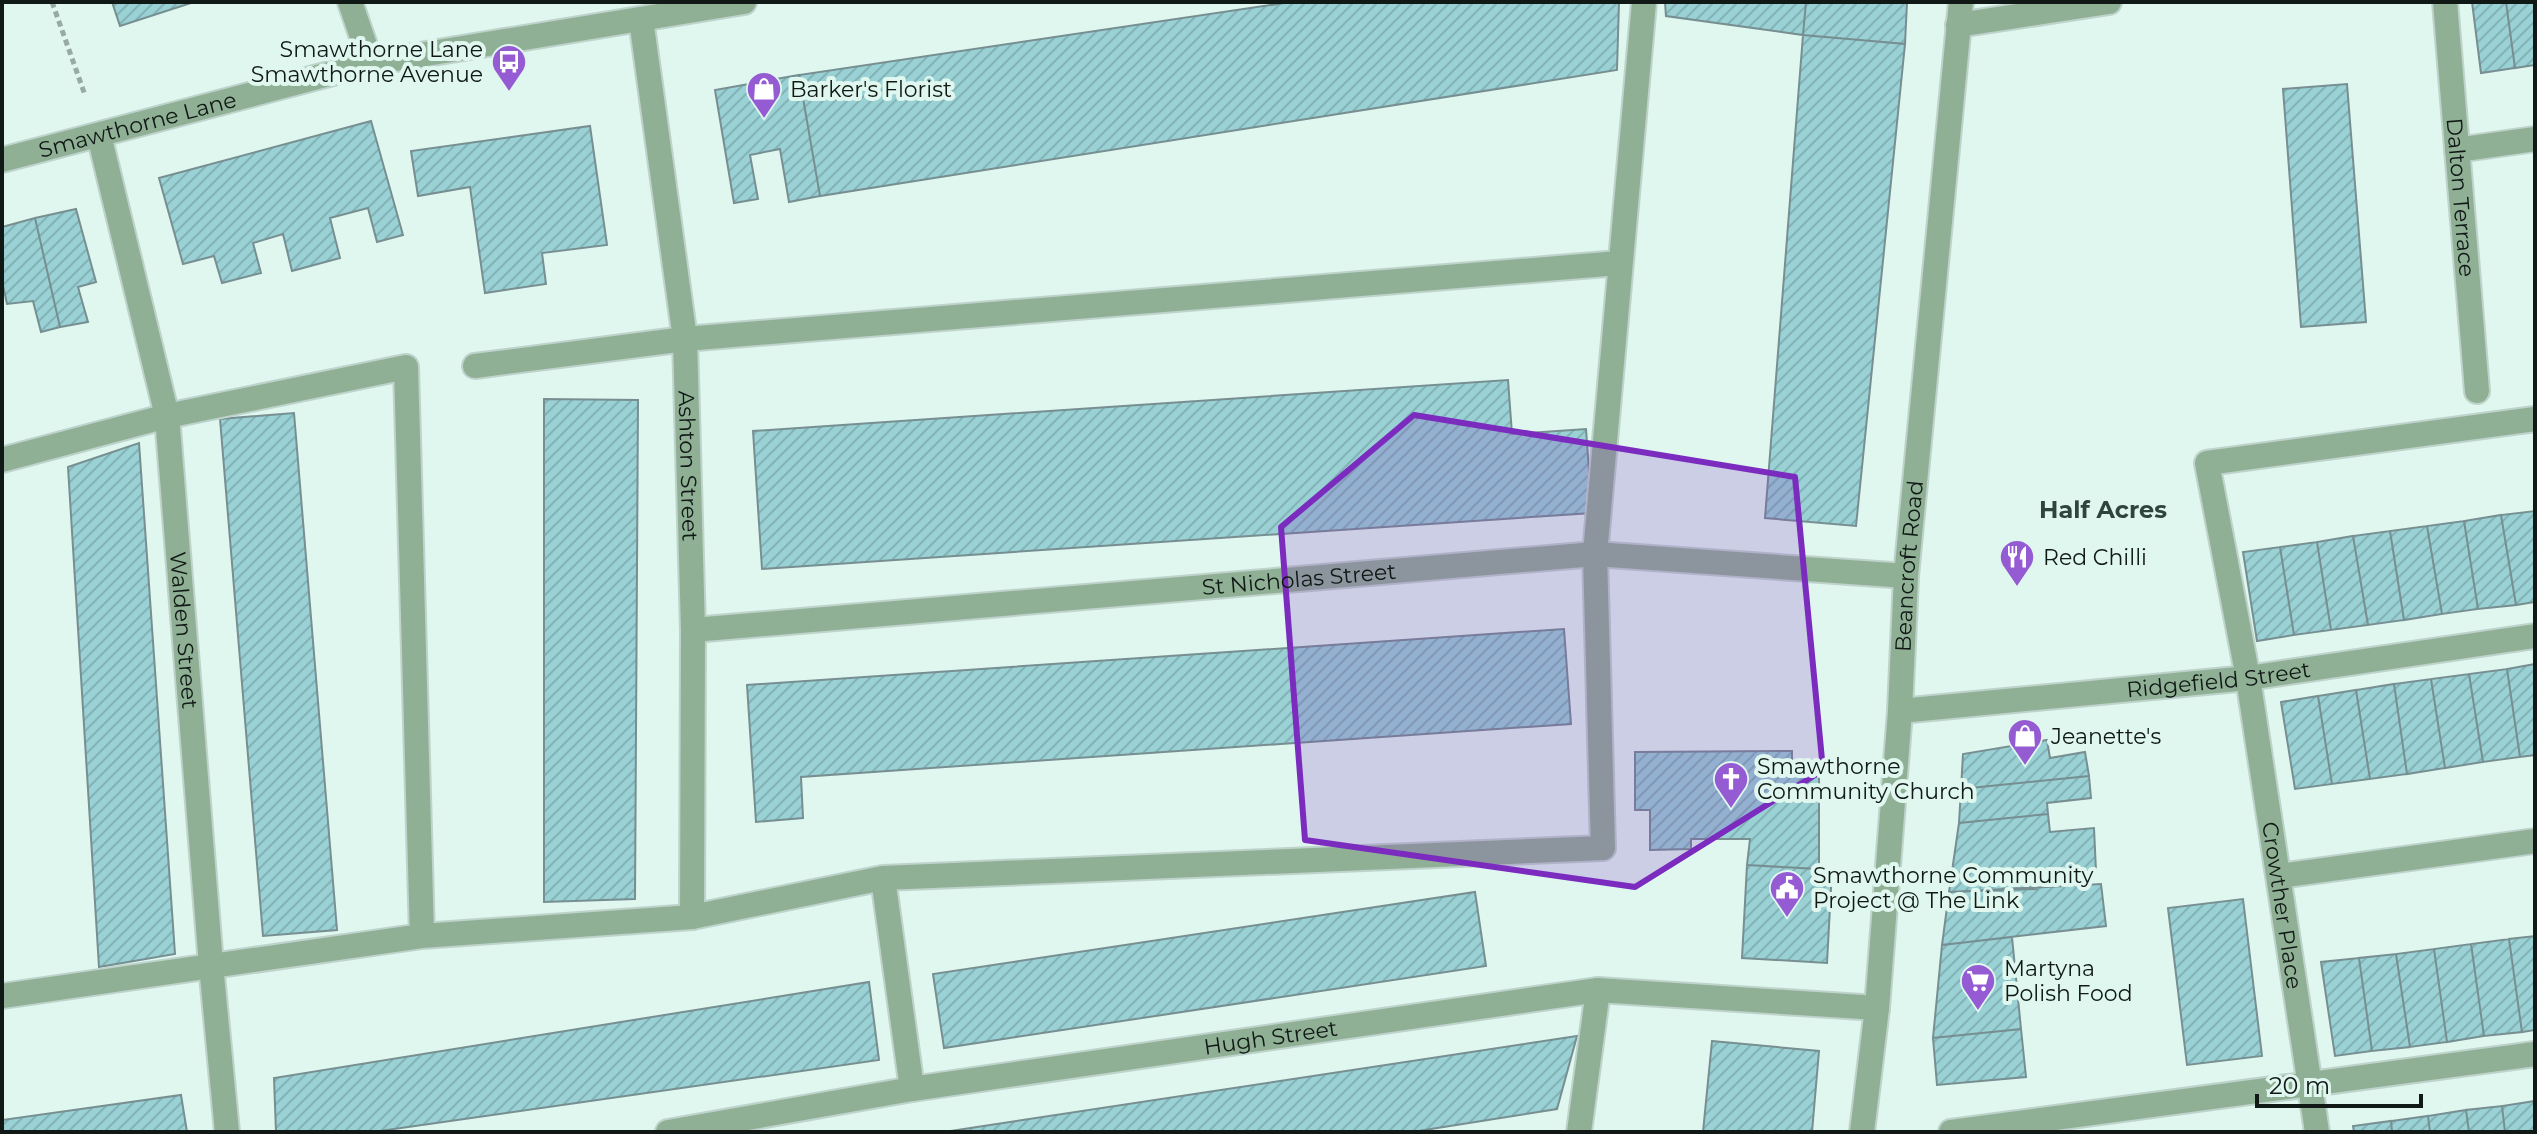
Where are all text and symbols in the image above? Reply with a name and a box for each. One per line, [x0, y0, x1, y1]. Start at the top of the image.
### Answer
place label: Smawthorne Lane Smawthorne Avenue [251, 36, 483, 88]
bus stop icon: Smawthorne Lane Smawthorne Avenue [490, 43, 528, 93]
shop icon: Barker's Florist [745, 70, 783, 120]
place label: Barker's Florist [790, 76, 952, 103]
street label: Smawthorne Lane [36, 85, 239, 163]
street label: Dalton Terrace [2441, 117, 2481, 278]
street label: Ashton Street [673, 390, 704, 542]
street label: Beancroft Road [1889, 479, 1929, 652]
district label: Half Acres [2039, 495, 2167, 524]
restaurant icon: Red Chilli [1998, 538, 2036, 588]
place label: Red Chilli [2043, 544, 2147, 571]
street label: Walden Street [164, 551, 204, 710]
street label: St Nicholas Street [1201, 557, 1397, 601]
street label: Ridgefield Street [2125, 656, 2312, 703]
shop icon: Jeanette's [2006, 717, 2044, 767]
place label: Jeanette's [2050, 723, 2161, 750]
place label: Smawthorne Community Church [1757, 753, 1975, 805]
church icon: Smawthorne Community Church [1712, 760, 1750, 810]
street label: Crowther Place [2257, 820, 2309, 991]
place label: Smawthorne Community Project @ The Link [1813, 862, 2093, 914]
public building icon: Smawthorne Community Project @ The Link [1768, 869, 1806, 919]
place label: Martyna Polish Food [2004, 955, 2133, 1007]
supermarket icon: Martyna Polish Food [1959, 962, 1997, 1012]
street label: Hugh Street [1202, 1014, 1339, 1060]
scale bar [2257, 1058, 2421, 1108]
text: 20 m [2269, 1071, 2330, 1100]

